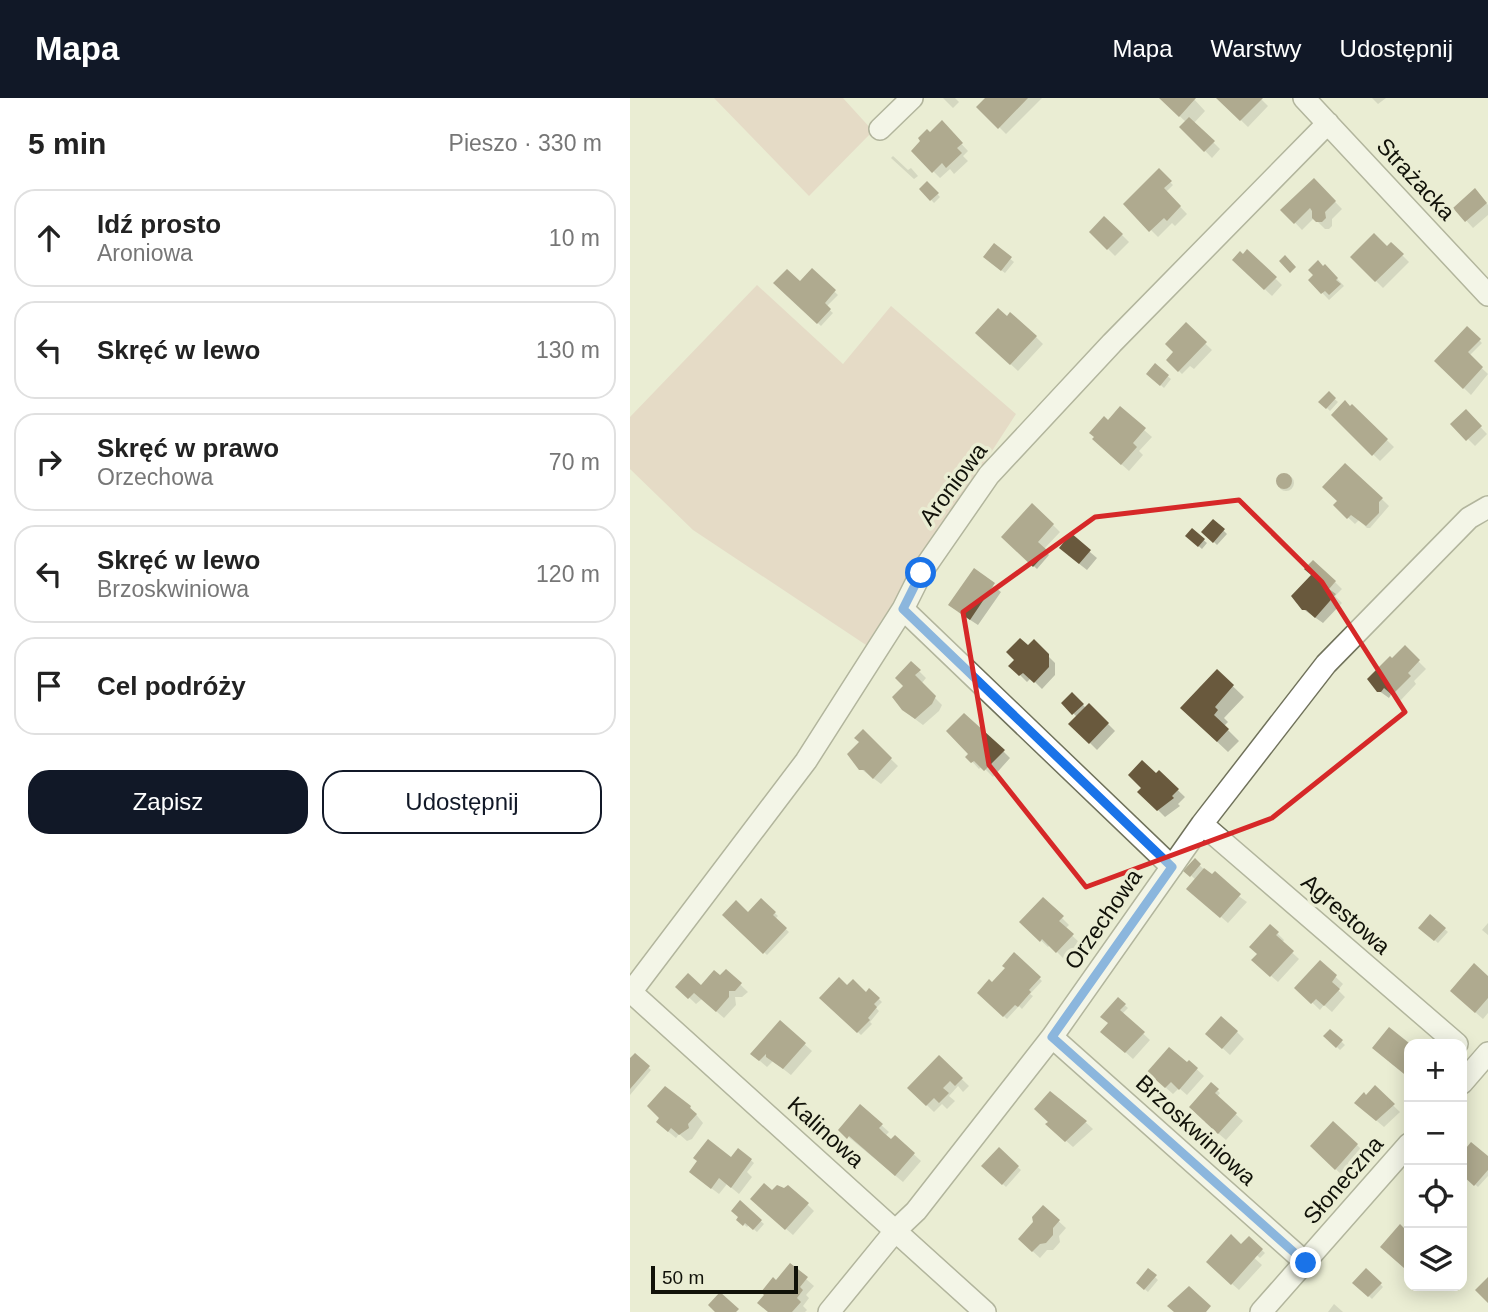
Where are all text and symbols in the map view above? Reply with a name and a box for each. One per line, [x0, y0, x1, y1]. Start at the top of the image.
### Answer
text: Mapa [35, 30, 119, 67]
text: Mapa [1112, 35, 1172, 62]
text: Warstwy [1210, 35, 1302, 62]
text: Udostępnij [1340, 35, 1453, 62]
text: 5 min [28, 127, 106, 160]
text: Pieszo · 330 m [449, 130, 602, 156]
street label: Strażacka [1372, 133, 1461, 225]
text: Idź prosto [97, 209, 221, 239]
icon: ahead [30, 219, 68, 257]
text: 10 m [549, 225, 600, 251]
text: Aroniowa [97, 240, 193, 266]
icon: left [30, 331, 68, 369]
text: Skręć w lewo [97, 335, 260, 365]
text: 130 m [536, 337, 600, 363]
text: Skręć w prawo [97, 433, 279, 463]
street label: Aroniowa [914, 438, 992, 530]
icon: right [30, 443, 68, 481]
text: 70 m [549, 449, 600, 475]
text: Orzechowa [97, 464, 213, 490]
text: Skręć w lewo [97, 545, 260, 575]
icon: left [30, 555, 68, 593]
route start [905, 557, 936, 588]
text: 120 m [536, 561, 600, 587]
text: Brzoskwiniowa [97, 576, 249, 602]
icon: arrive [30, 667, 68, 705]
text: Cel podróży [97, 671, 246, 701]
button: Zapisz [28, 770, 308, 834]
button: Udostępnij [322, 770, 602, 834]
street label: Orzechowa [1059, 864, 1147, 974]
street label: Agrestowa [1296, 869, 1396, 960]
map controls [1404, 1039, 1467, 1291]
button: + [1404, 1039, 1467, 1102]
street label: Brzoskwiniowa [1131, 1069, 1261, 1191]
street label: Kalinowa [783, 1091, 870, 1173]
button: − [1404, 1102, 1467, 1165]
street label: Słoneczna [1298, 1131, 1388, 1229]
button: locate [1404, 1165, 1467, 1228]
button: layers [1404, 1228, 1467, 1291]
route end [1290, 1247, 1321, 1278]
scale bar [651, 1263, 798, 1295]
text: 50 m [662, 1267, 704, 1288]

